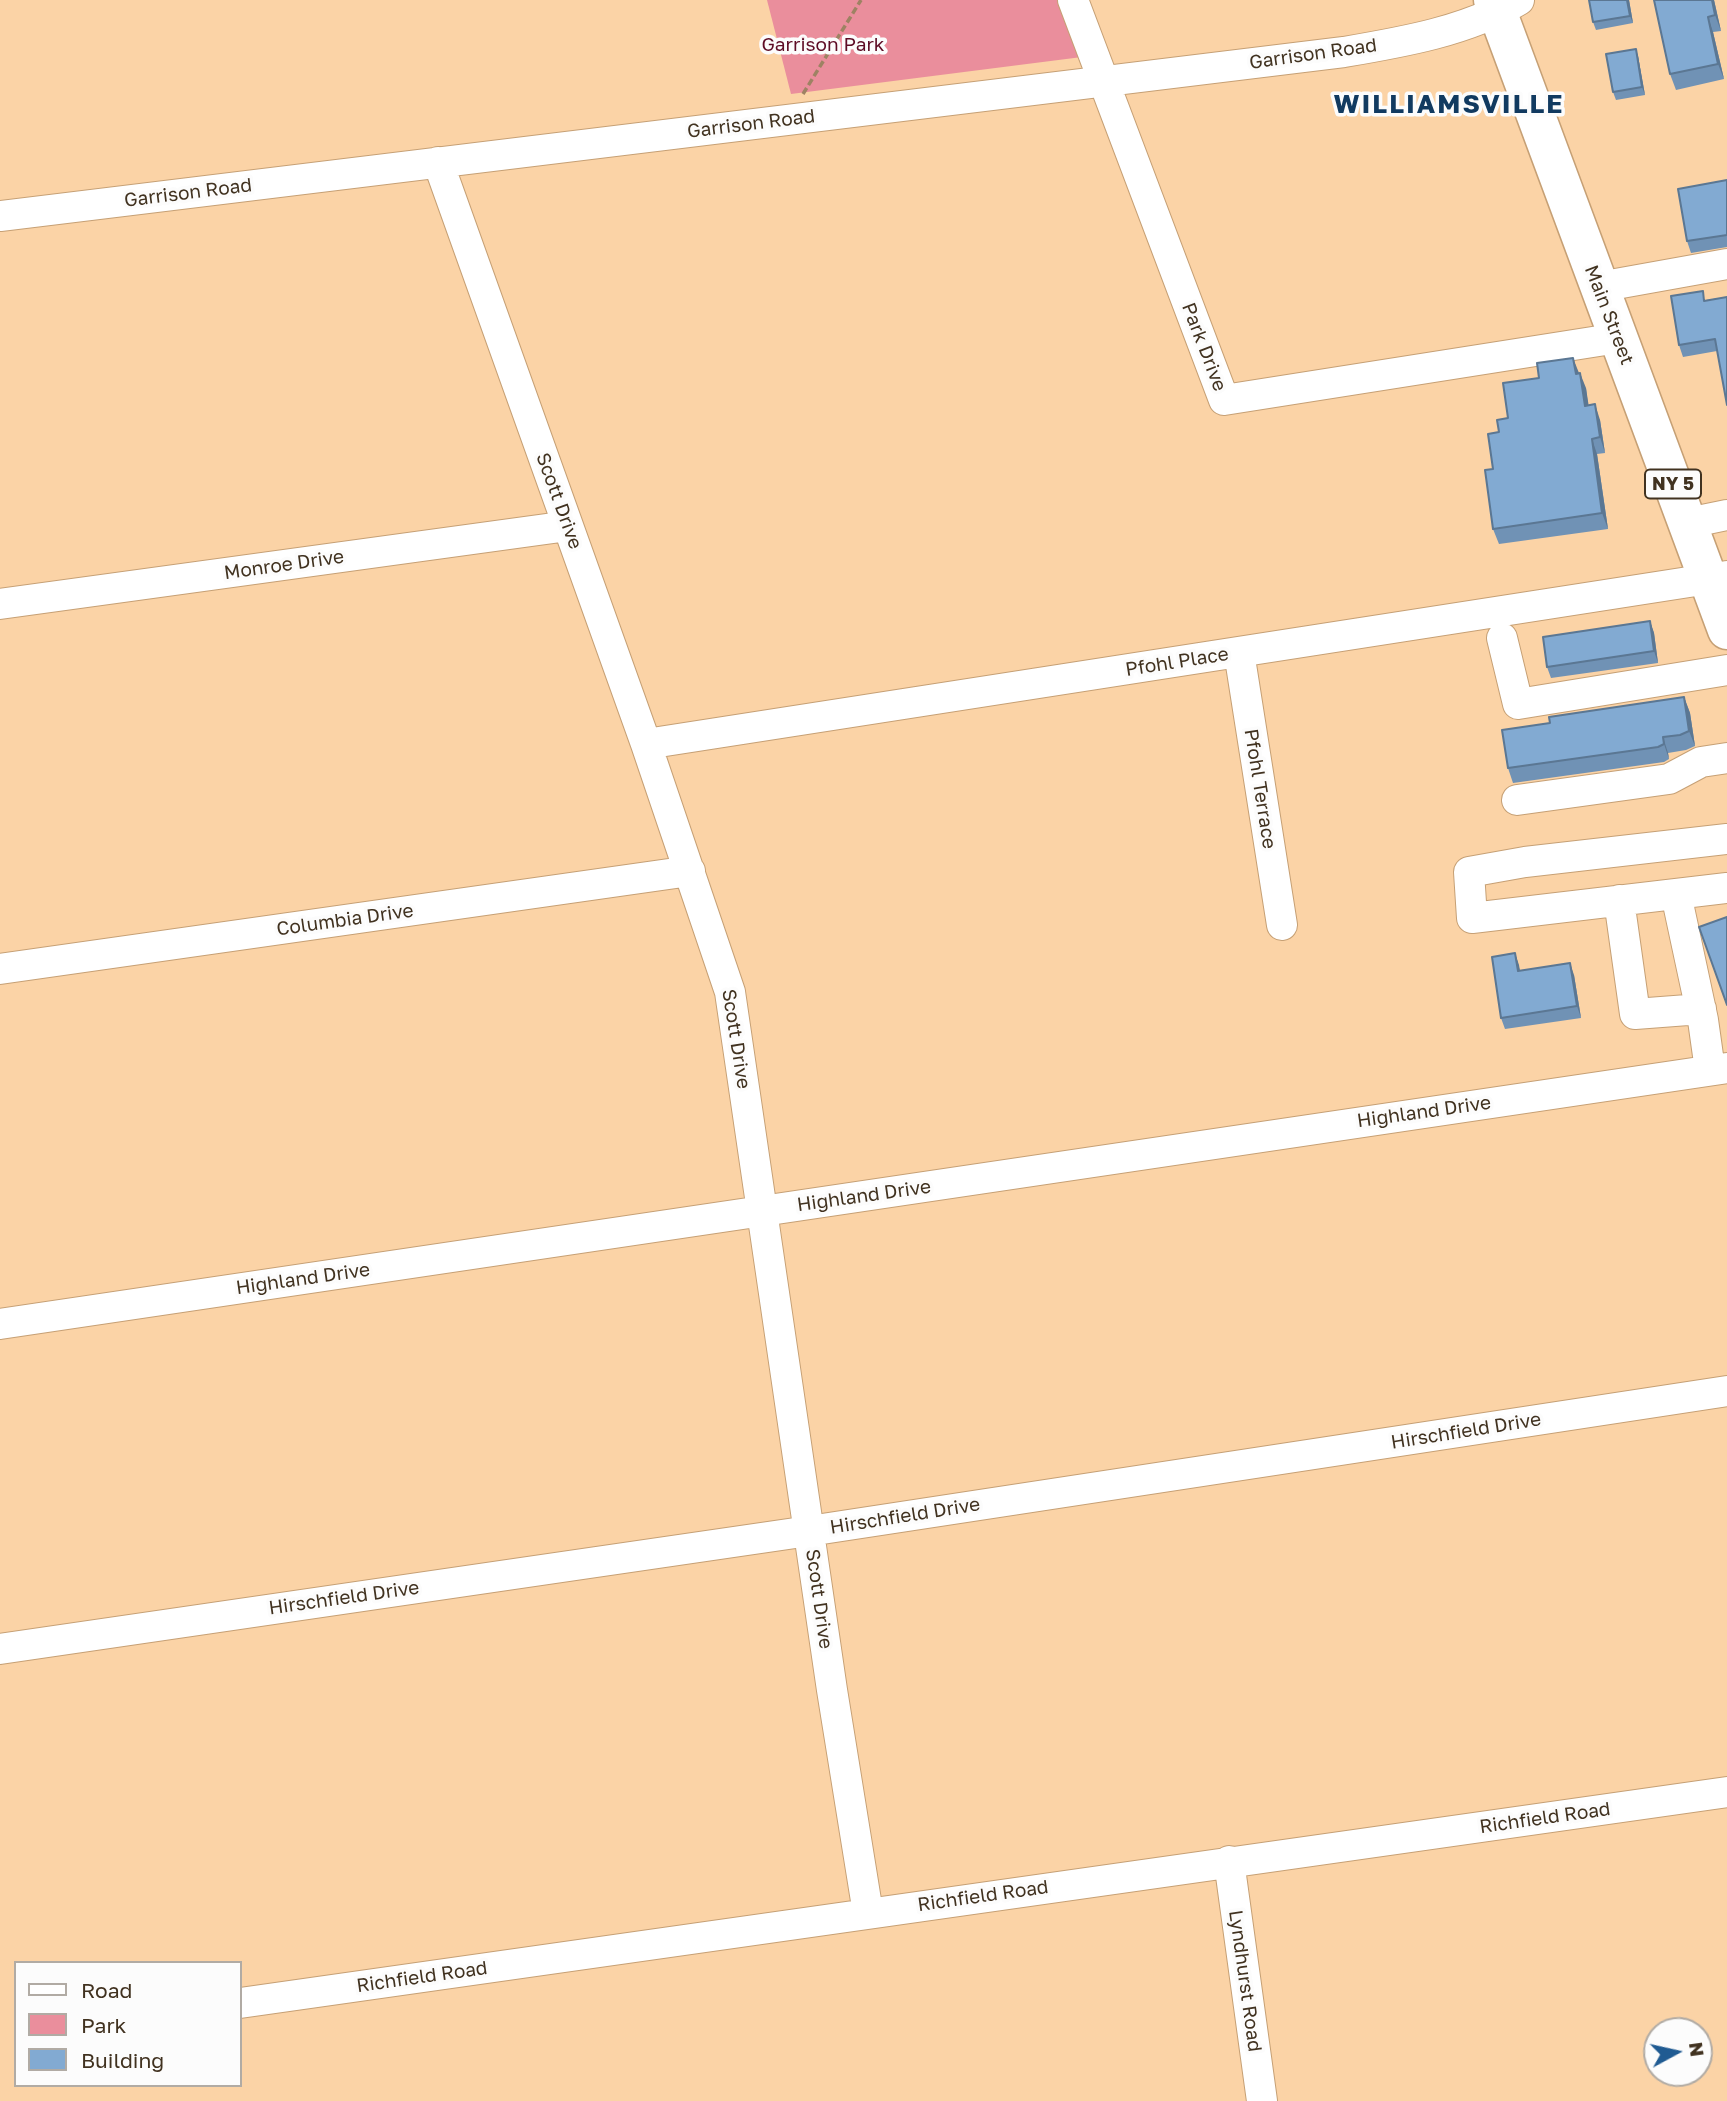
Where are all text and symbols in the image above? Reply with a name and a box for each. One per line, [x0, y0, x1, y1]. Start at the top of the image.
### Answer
park label: Garrison Park [761, 34, 885, 56]
street label: Garrison Road [1248, 34, 1378, 74]
district label: WILLIAMSVILLE [1335, 89, 1563, 121]
street label: Garrison Road [686, 105, 816, 143]
street label: Garrison Road [123, 174, 253, 212]
street label: Main Street [1580, 262, 1638, 368]
street label: Park Drive [1177, 300, 1231, 394]
street label: Scott Drive [531, 450, 587, 552]
road number: NY 5 [1645, 470, 1701, 498]
street label: Monroe Drive [223, 545, 345, 585]
street label: Pfohl Place [1124, 643, 1230, 681]
street label: Pfohl Terrace [1239, 727, 1281, 851]
street label: Columbia Drive [275, 899, 415, 941]
street label: Scott Drive [717, 987, 755, 1091]
street label: Highland Drive [1356, 1091, 1492, 1133]
street label: Highland Drive [796, 1175, 932, 1217]
street label: Highland Drive [235, 1258, 371, 1300]
street label: Hirschfield Drive [1389, 1408, 1543, 1454]
street label: Hirschfield Drive [828, 1493, 982, 1539]
street label: Scott Drive [801, 1548, 837, 1650]
street label: Hirschfield Drive [267, 1576, 421, 1620]
street label: Richfield Road [1478, 1798, 1612, 1838]
street label: Richfield Road [916, 1876, 1050, 1916]
street label: Lyndhurst Road [1224, 1909, 1266, 2053]
street label: Richfield Road [355, 1957, 489, 1997]
legend [14, 1961, 242, 2087]
text: Road [81, 1977, 132, 2003]
text: Park [81, 2012, 126, 2038]
north arrow [1643, 2017, 1713, 2087]
text: N [1685, 2041, 1710, 2058]
text: Building [81, 2047, 164, 2073]

